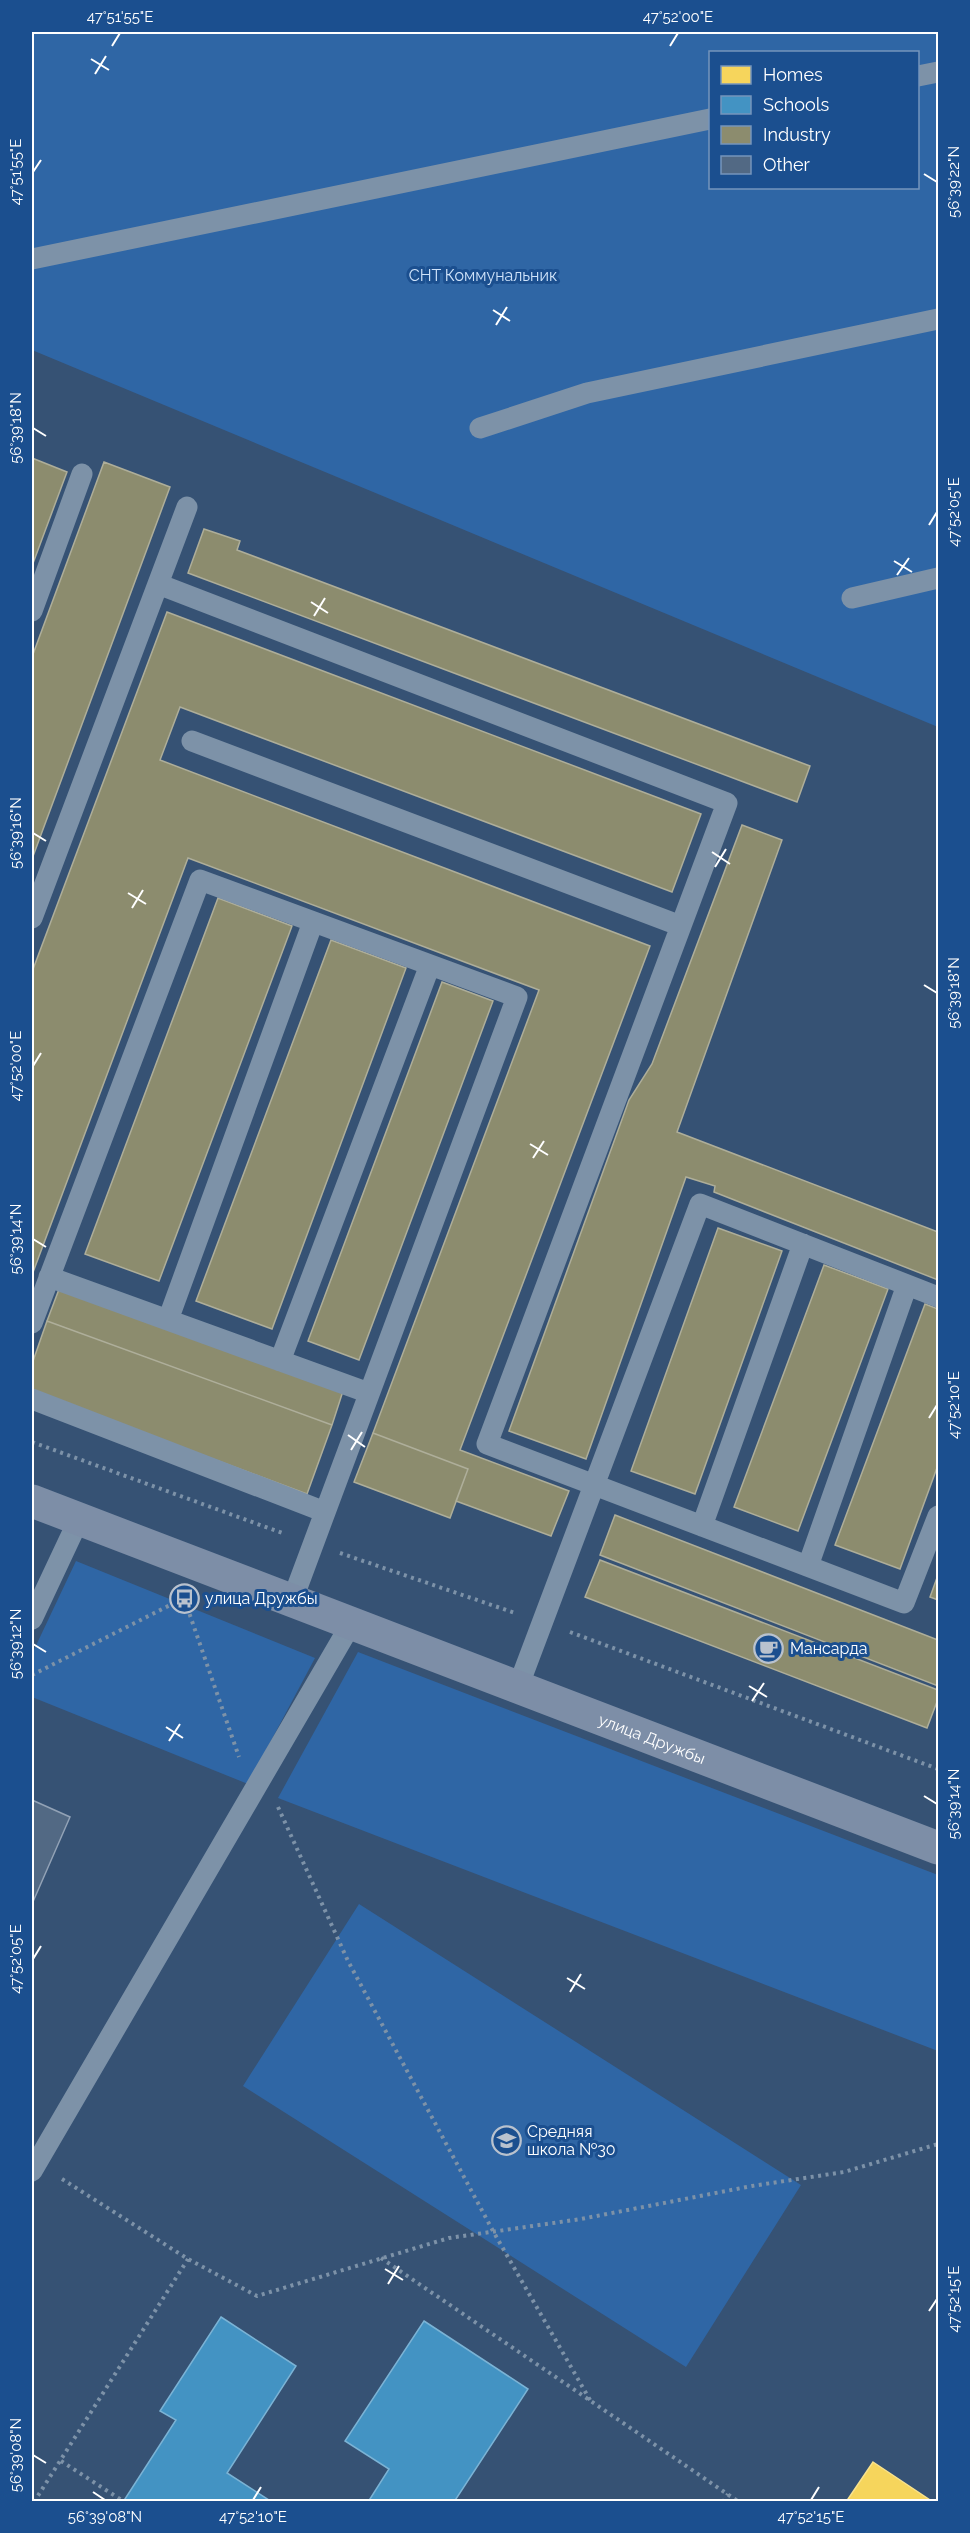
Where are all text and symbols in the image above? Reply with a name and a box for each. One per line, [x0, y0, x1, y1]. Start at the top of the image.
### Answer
text: 47°51'55"E [87, 8, 153, 26]
text: 47°52'00"E [643, 8, 713, 26]
legend [709, 51, 919, 189]
text: Homes [763, 64, 823, 85]
text: Schools [763, 94, 830, 115]
text: Industry [763, 124, 831, 145]
text: 47°51'55"E [7, 139, 25, 205]
text: 56°39'22"N [945, 146, 963, 218]
text: Other [763, 154, 811, 175]
park label: СНТ Коммунальник [409, 266, 557, 285]
text: 56°39'18"N [7, 392, 25, 464]
text: 47°52'05"E [945, 477, 963, 547]
text: 56°39'16"N [7, 797, 25, 869]
text: 56°39'18"N [945, 957, 963, 1029]
text: 47°52'00"E [7, 1031, 25, 1101]
text: 56°39'14"N [7, 1204, 25, 1274]
text: 47°52'10"E [945, 1371, 963, 1439]
bus stop icon: улица Дружбы [168, 1582, 200, 1614]
place label: улица Дружбы [205, 1589, 318, 1608]
text: 56°39'12"N [7, 1609, 25, 1679]
cafe icon: Мансарда [753, 1632, 785, 1664]
place label: Мансарда [790, 1639, 867, 1658]
street label: улица Дружбы [596, 1709, 708, 1768]
text: 56°39'14"N [945, 1769, 963, 1839]
text: 47°52'05"E [7, 1924, 25, 1994]
place label: Средняя школа №30 [527, 2122, 616, 2159]
school or university icon: Средняя школа №30 [490, 2124, 522, 2156]
text: 47°52'15"E [945, 2266, 963, 2332]
text: 56°39'08"N [7, 2418, 25, 2492]
text: 56°39'08"N [68, 2508, 142, 2526]
text: 47°52'10"E [219, 2508, 287, 2526]
text: 47°52'15"E [778, 2508, 844, 2526]

